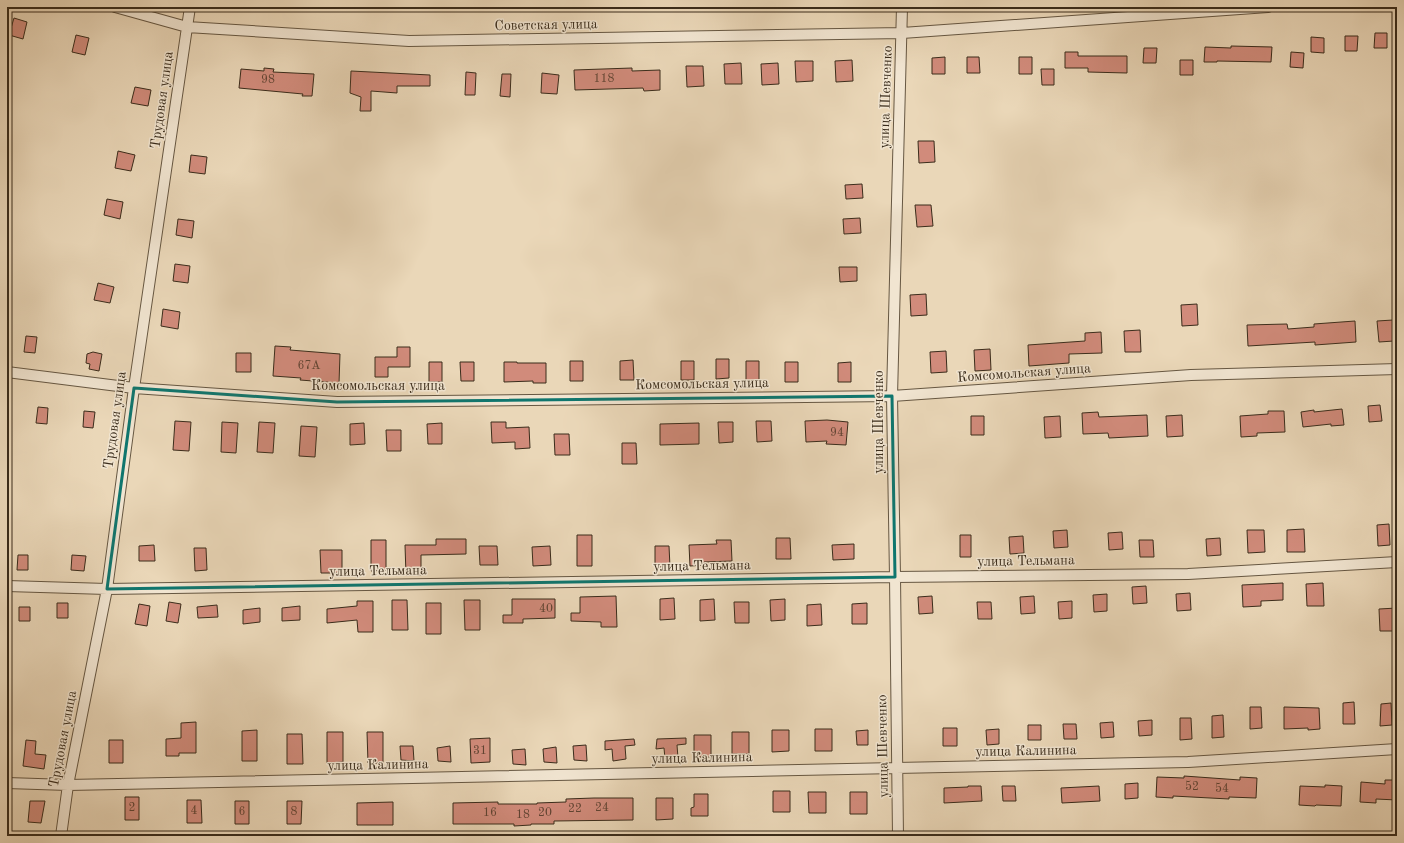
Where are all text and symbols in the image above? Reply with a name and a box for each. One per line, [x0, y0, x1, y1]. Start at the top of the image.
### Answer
street label: Советская улица [494, 17, 598, 33]
street label: улица Шевченко [877, 45, 895, 149]
street label: Трудовая улица [148, 50, 176, 150]
house number: 118 [594, 73, 614, 85]
house number: 98 [261, 74, 275, 86]
house number: 67А [297, 360, 321, 372]
street label: Комсомольская улица [957, 361, 1091, 385]
street label: Трудовая улица [101, 370, 129, 470]
street label: улица Шевченко [872, 370, 886, 474]
street label: Комсомольская улица [635, 376, 769, 392]
street label: Комсомольская улица [311, 379, 445, 393]
house number: 94 [830, 427, 844, 439]
street label: улица Тельмана [977, 553, 1075, 569]
street label: улица Тельмана [653, 558, 751, 574]
street label: улица Тельмана [329, 563, 427, 579]
house number: 40 [539, 603, 553, 615]
street label: Трудовая улица [47, 689, 79, 789]
street label: улица Шевченко [875, 694, 891, 798]
street label: улица Калинина [975, 743, 1077, 759]
house number: 31 [473, 745, 487, 757]
street label: улица Калинина [651, 750, 753, 766]
street label: улица Калинина [327, 757, 429, 773]
house number: 52 [1185, 780, 1199, 793]
house number: 54 [1215, 782, 1229, 795]
house number: 2 [129, 802, 135, 814]
house number: 24 [595, 802, 609, 814]
house number: 22 [568, 803, 582, 815]
house number: 4 [191, 805, 198, 817]
house number: 6 [239, 806, 246, 818]
house number: 8 [291, 806, 298, 818]
house number: 16 [483, 807, 497, 819]
house number: 20 [538, 807, 552, 819]
house number: 18 [516, 809, 530, 821]

